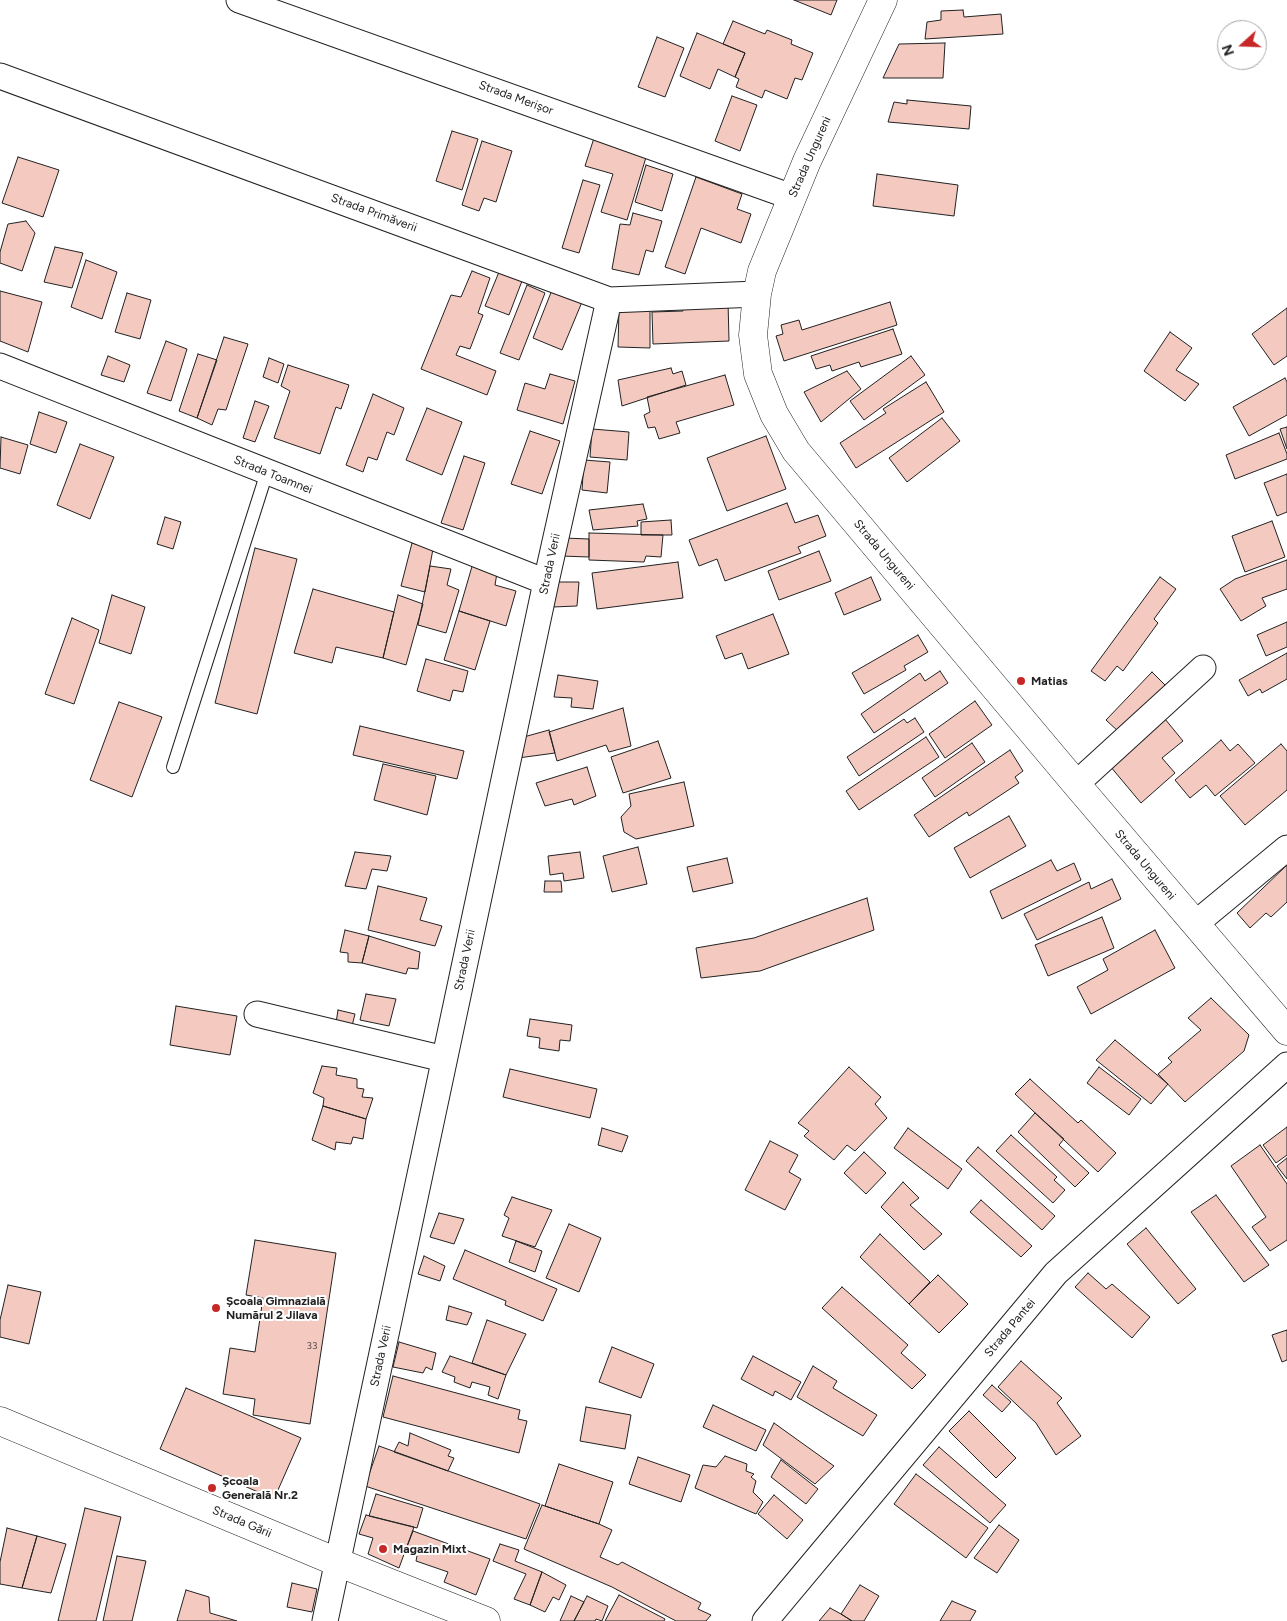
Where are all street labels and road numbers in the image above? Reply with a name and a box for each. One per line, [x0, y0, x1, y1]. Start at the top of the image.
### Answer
street label: Strada Merișor [477, 78, 555, 118]
street label: Strada Ungureni [786, 114, 834, 200]
street label: Strada Primăverii [329, 191, 419, 235]
street label: Strada Toamnei [232, 453, 314, 497]
street label: Strada Ungureni [850, 517, 918, 593]
street label: Strada Verii [536, 532, 564, 596]
street label: Strada Ungureni [1111, 827, 1179, 903]
street label: Strada Verii [451, 928, 479, 992]
street label: Strada Pantei [981, 1296, 1039, 1360]
street label: Strada Verii [367, 1324, 395, 1388]
street label: Strada Gării [210, 1503, 274, 1541]

